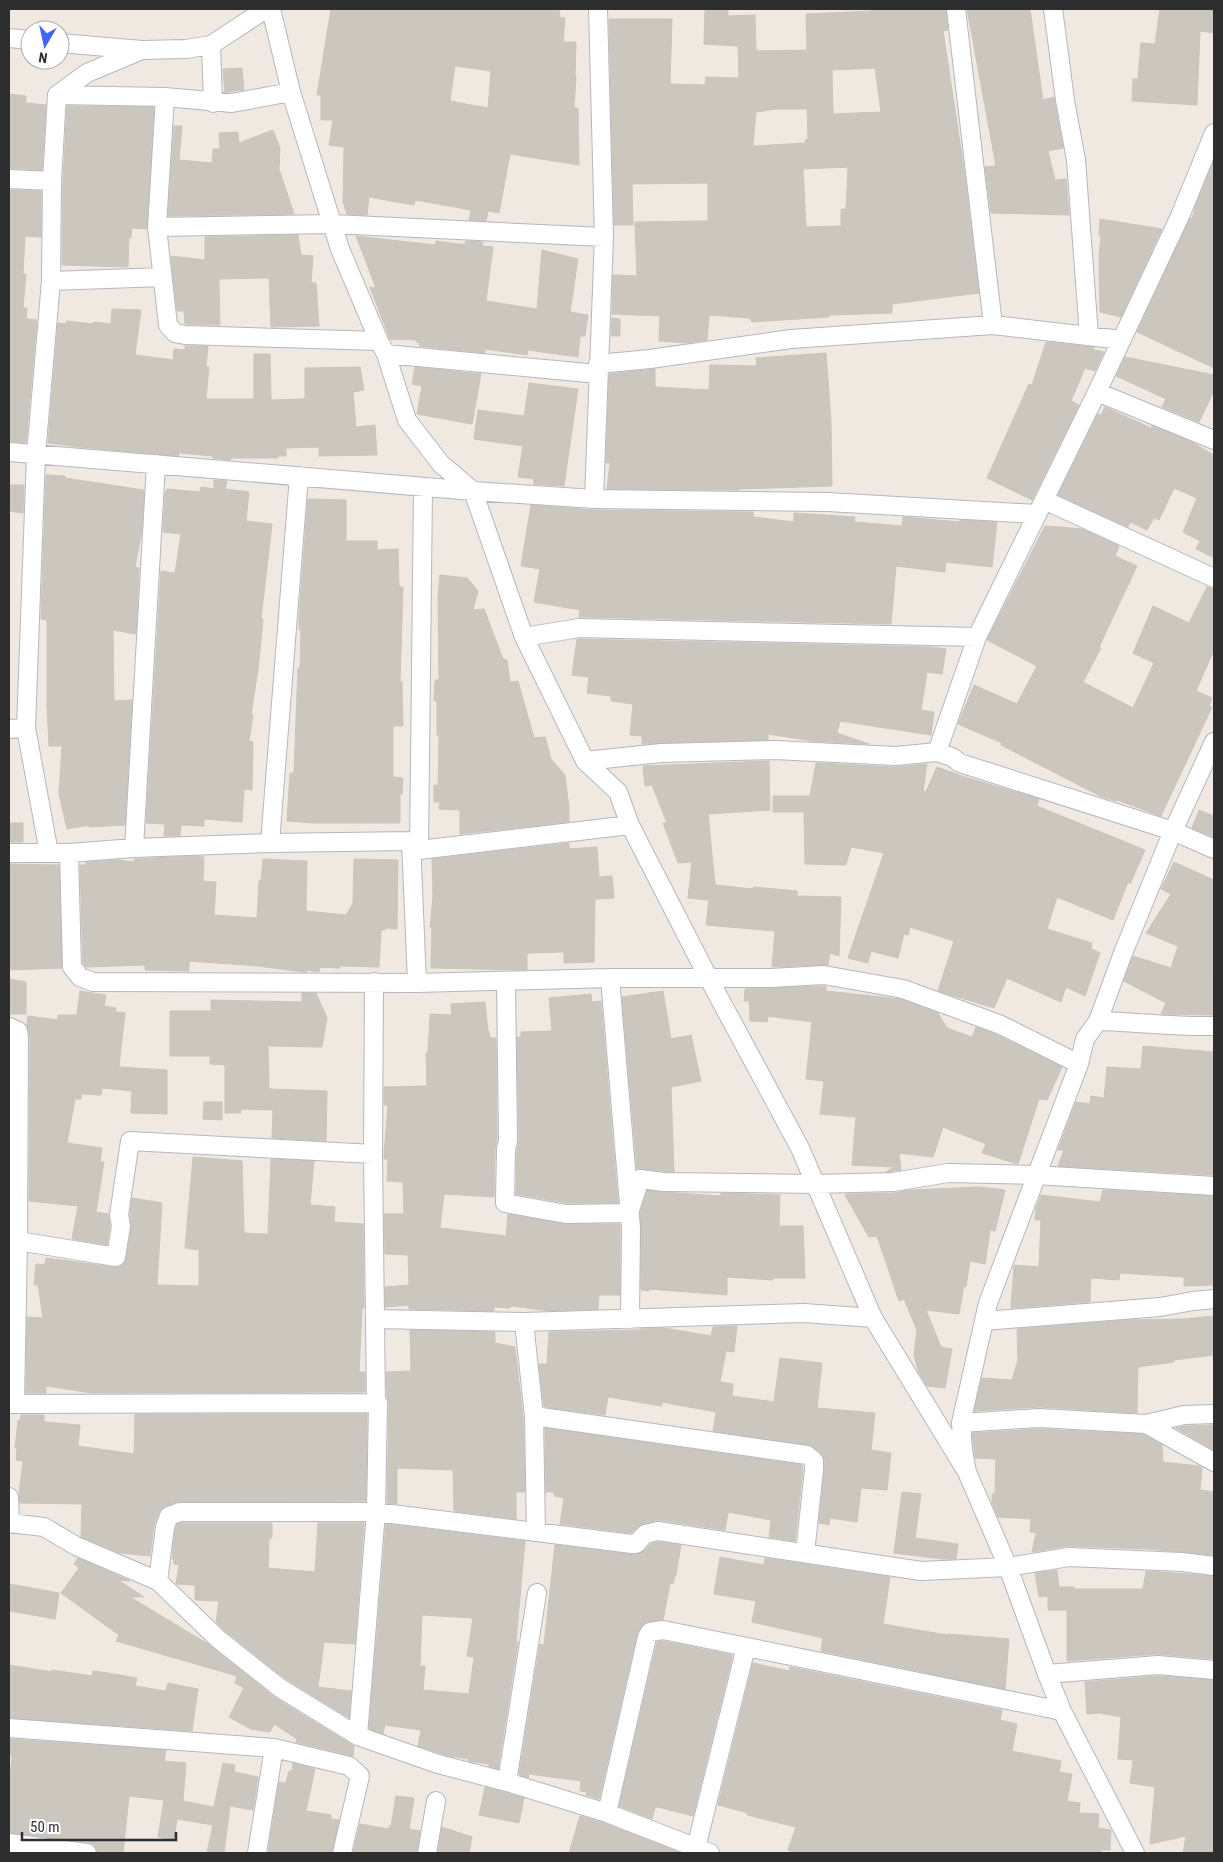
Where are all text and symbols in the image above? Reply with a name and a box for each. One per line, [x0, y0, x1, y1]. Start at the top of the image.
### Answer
north arrow [20, 20, 70, 70]
text: N [37, 49, 48, 66]
scale bar [22, 1810, 176, 1842]
text: 50 m [30, 1818, 60, 1836]

